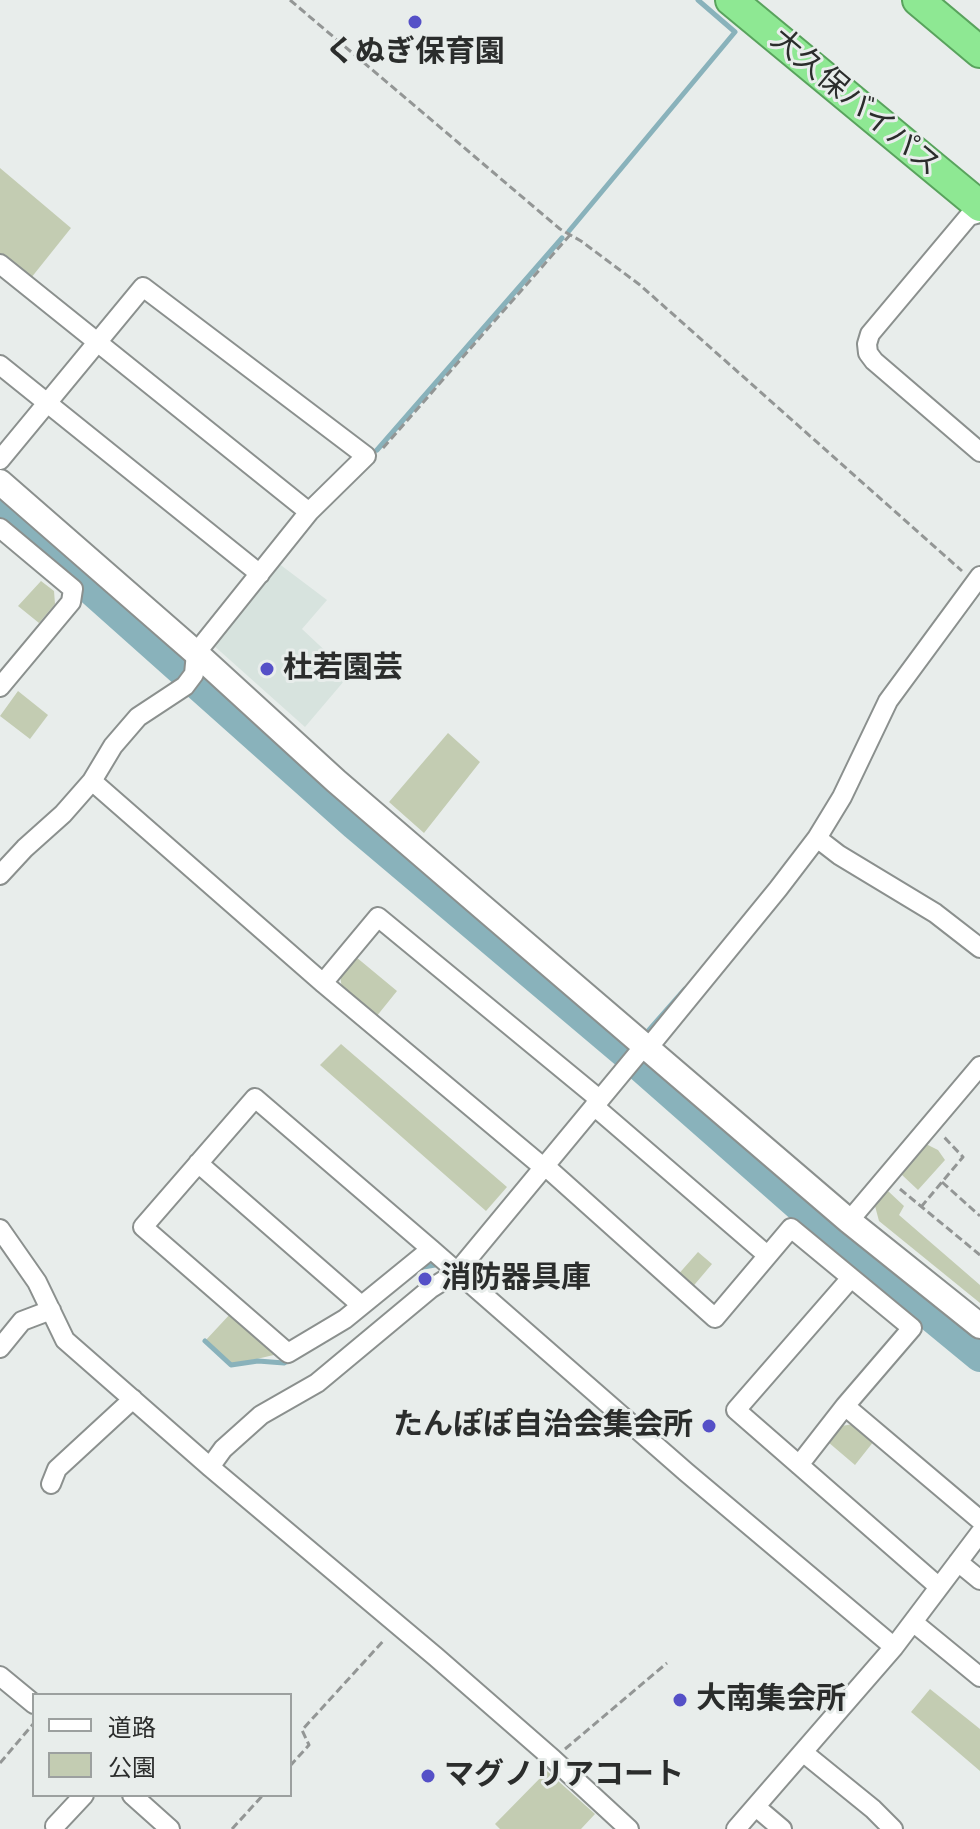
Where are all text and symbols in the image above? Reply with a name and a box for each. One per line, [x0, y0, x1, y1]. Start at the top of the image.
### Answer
marker: くぬぎ保育園 [406, 13, 424, 31]
street label: 大久保バイパス [763, 22, 947, 184]
place label: くぬぎ保育園 [325, 35, 505, 71]
place label: 杜若園芸 [283, 651, 403, 687]
marker: 杜若園芸 [258, 660, 276, 678]
place label: 消防器具庫 [441, 1261, 591, 1297]
marker: 消防器具庫 [416, 1270, 434, 1288]
place label: たんぽぽ自治会集会所 [393, 1408, 693, 1444]
marker: たんぽぽ自治会集会所 [700, 1417, 718, 1435]
place label: 大南集会所 [696, 1682, 846, 1718]
marker: 大南集会所 [671, 1691, 689, 1709]
legend [32, 1693, 292, 1797]
text: 道路 [108, 1712, 156, 1743]
text: 公園 [108, 1752, 156, 1783]
place label: マグノリアコート [444, 1758, 684, 1794]
marker: マグノリアコート [419, 1767, 437, 1785]

